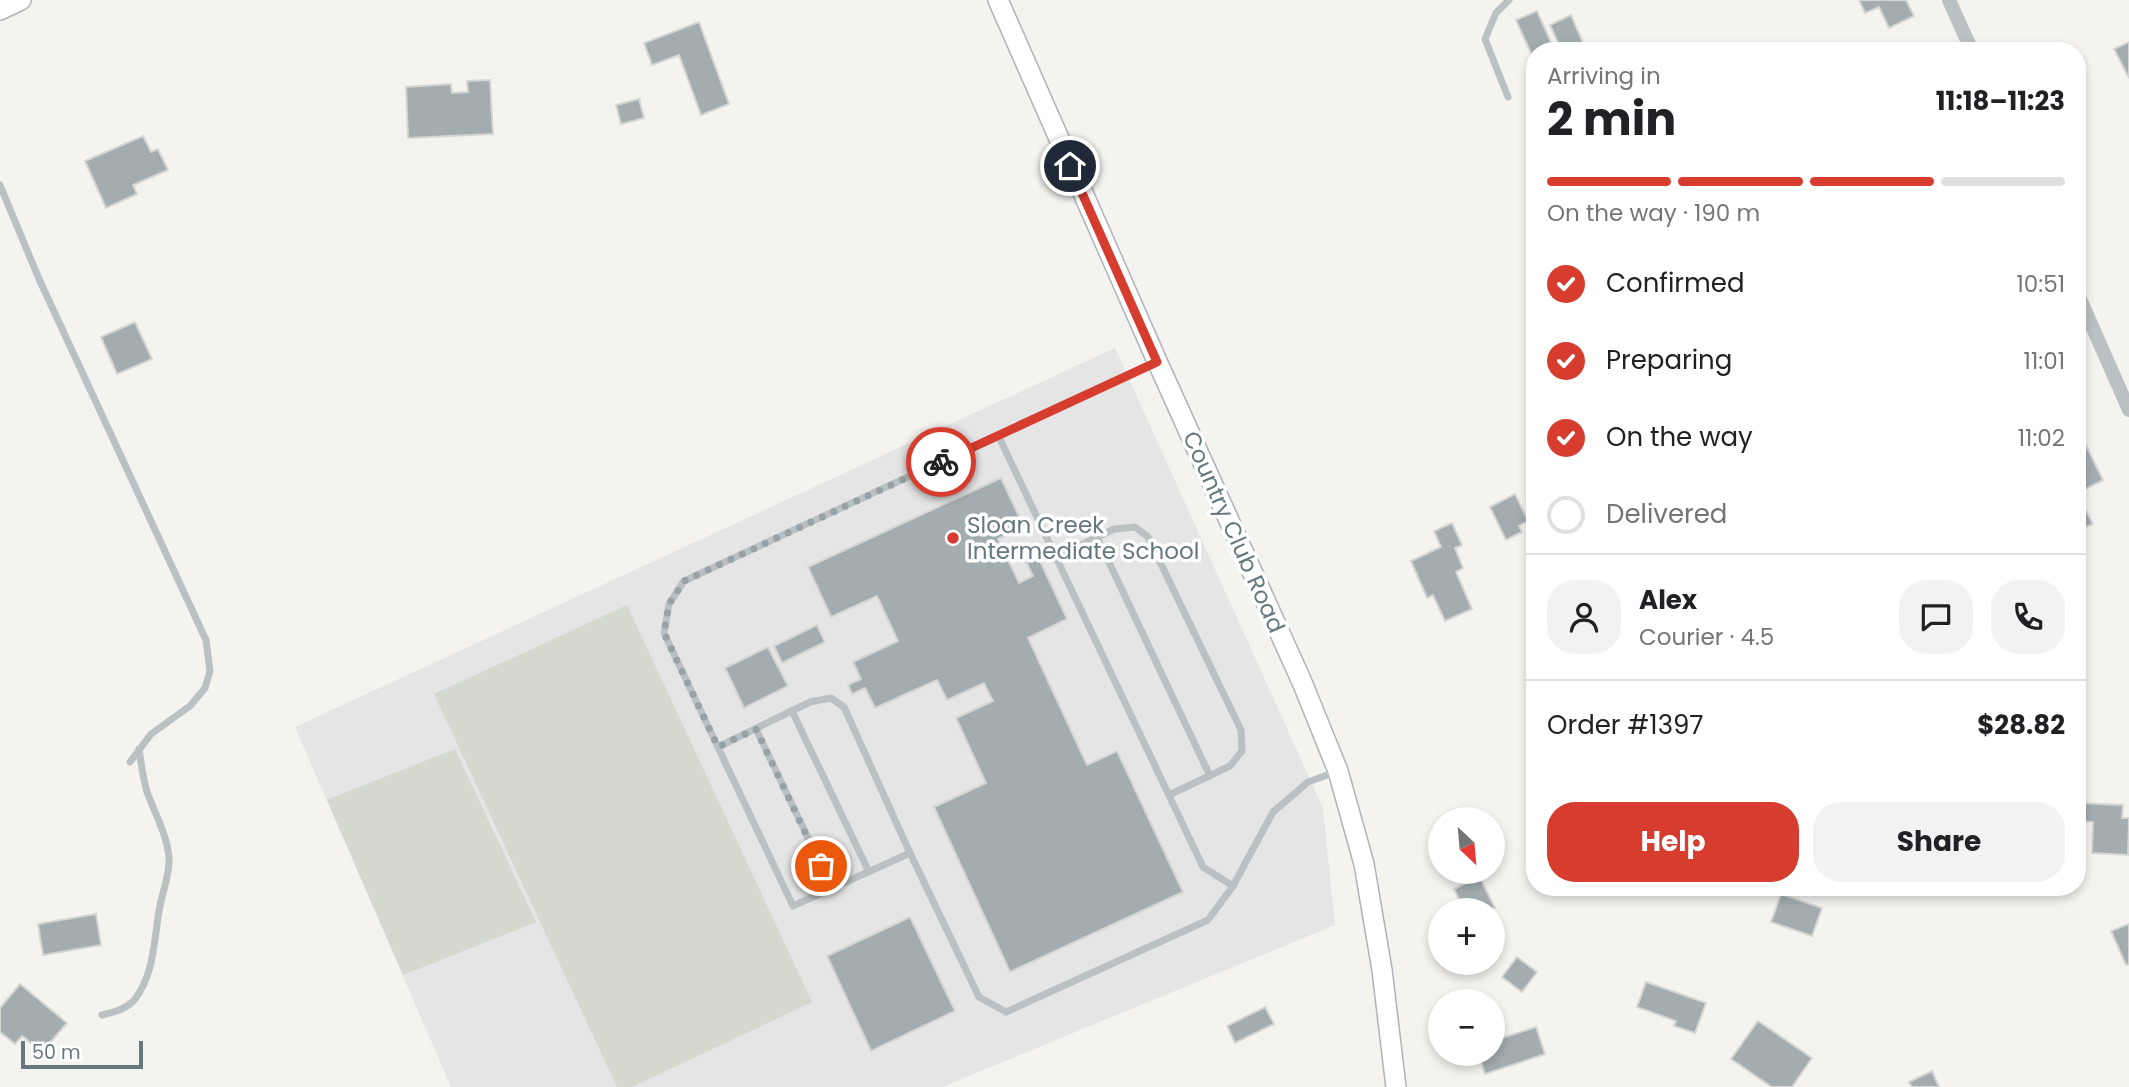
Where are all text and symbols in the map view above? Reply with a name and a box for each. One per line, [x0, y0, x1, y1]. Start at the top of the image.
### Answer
text: Arriving in [1547, 60, 1661, 92]
text: 11:18–11:23 [1936, 83, 2065, 119]
text: 2 min [1547, 87, 1676, 151]
pin [1040, 136, 1100, 196]
icon: home [1051, 147, 1089, 185]
text: On the way · 190 m [1547, 197, 1760, 229]
icon: check [1547, 265, 1585, 303]
text: Confirmed [1606, 265, 1744, 301]
text: 10:51 [2016, 268, 2065, 300]
icon: check [1547, 342, 1585, 380]
text: Preparing [1606, 342, 1732, 378]
text: 11:01 [2024, 345, 2065, 377]
icon: check [1547, 419, 1585, 457]
text: On the way [1606, 419, 1753, 455]
text: 11:02 [2018, 422, 2065, 454]
street label: Country Club Road [1175, 426, 1293, 638]
courier [906, 427, 976, 497]
icon: bike [922, 443, 960, 481]
text: Delivered [1606, 496, 1727, 532]
place label: Sloan Creek Intermediate School [967, 509, 1199, 567]
marker: Sloan Creek Intermediate School [945, 530, 961, 546]
button: person [1547, 580, 1621, 654]
button: chat [1899, 580, 1973, 654]
button: phone [1991, 580, 2065, 654]
text: Alex [1639, 582, 1697, 618]
text: Courier · 4.5 [1639, 621, 1774, 653]
text: Order #1397 [1547, 707, 1704, 743]
text: $28.82 [1977, 707, 2065, 743]
button: Help [1547, 802, 1799, 882]
button: Share [1813, 802, 2065, 882]
north arrow [1428, 807, 1505, 884]
map controls [1428, 807, 1505, 1066]
pin [791, 836, 851, 896]
icon: bag [802, 847, 840, 885]
button: + [1428, 898, 1505, 975]
button: − [1428, 989, 1505, 1066]
scale bar [21, 1038, 144, 1070]
text: 50 m [32, 1039, 81, 1066]

